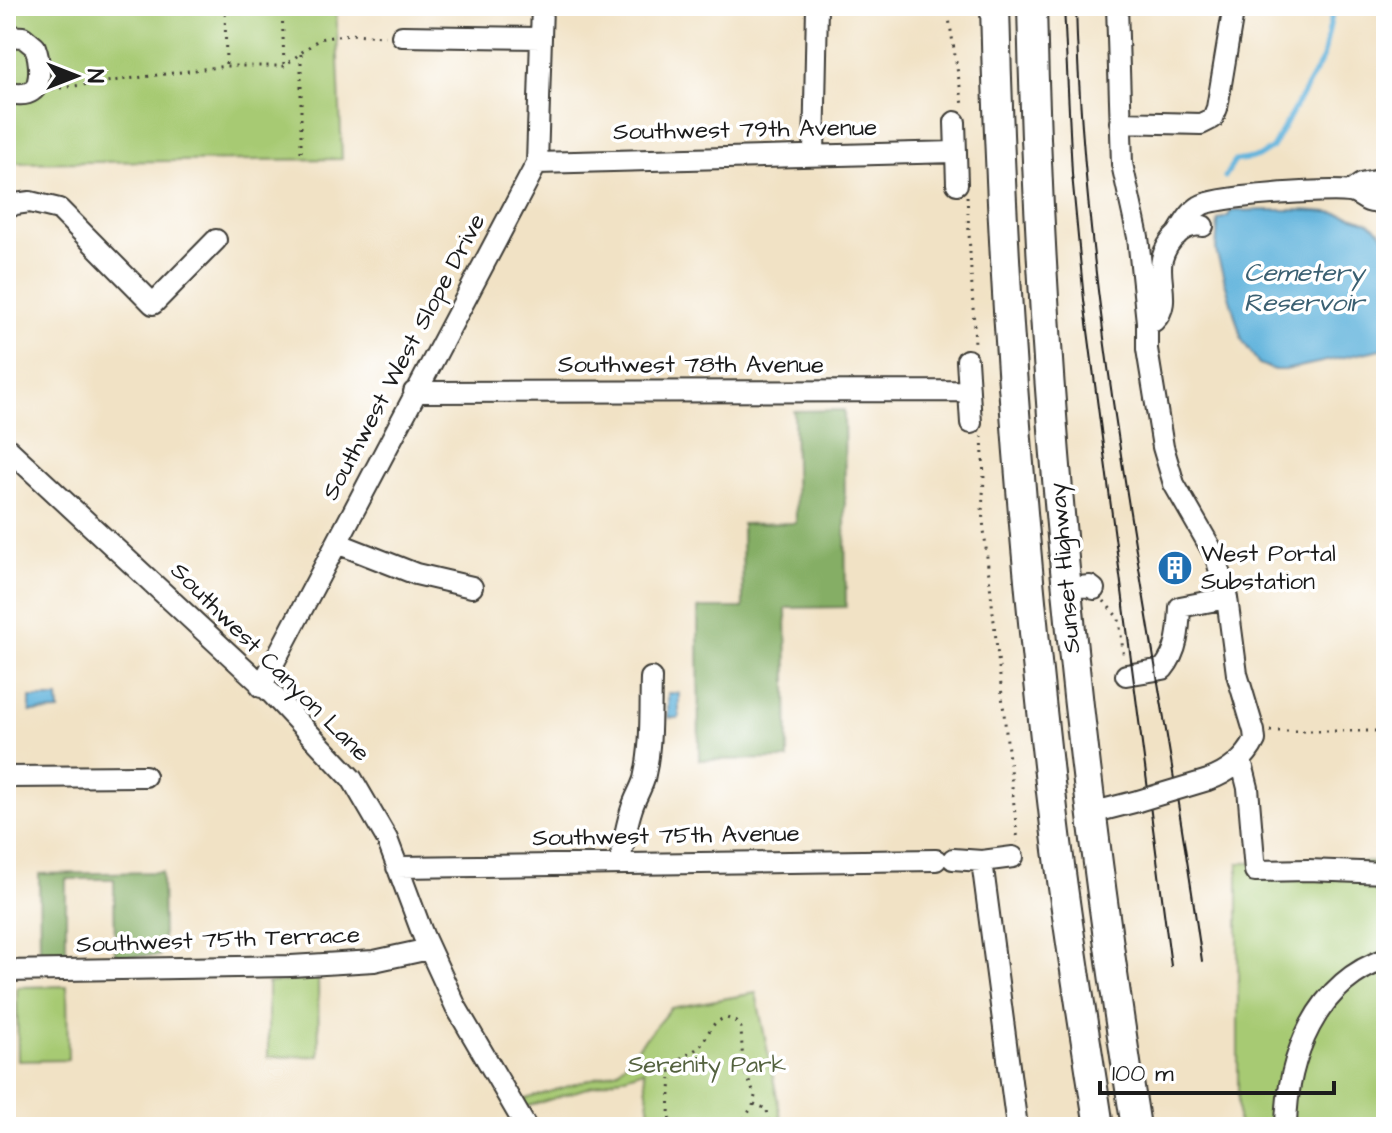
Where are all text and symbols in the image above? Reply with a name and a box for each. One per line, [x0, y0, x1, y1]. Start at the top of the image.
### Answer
north arrow [36, 36, 116, 116]
text: N [79, 69, 110, 83]
street label: Southwest 79th Avenue [613, 111, 877, 149]
street label: Southwest West Slope Drive [314, 208, 494, 506]
water label: Cemetery Reservoir [1244, 255, 1367, 321]
street label: Southwest 78th Avenue [558, 348, 824, 382]
street label: Sunset Highway [1041, 481, 1090, 655]
place label: West Portal Substation [1201, 537, 1336, 599]
building icon: West Portal Substation [1156, 549, 1194, 587]
street label: Southwest Canyon Lane [162, 555, 377, 770]
street label: Southwest 75th Avenue [532, 817, 800, 855]
street label: Southwest 75th Terrace [75, 918, 361, 962]
scale bar [1100, 1045, 1334, 1095]
park label: Serenity Park [628, 1048, 786, 1083]
text: 100 m [1112, 1057, 1174, 1091]

